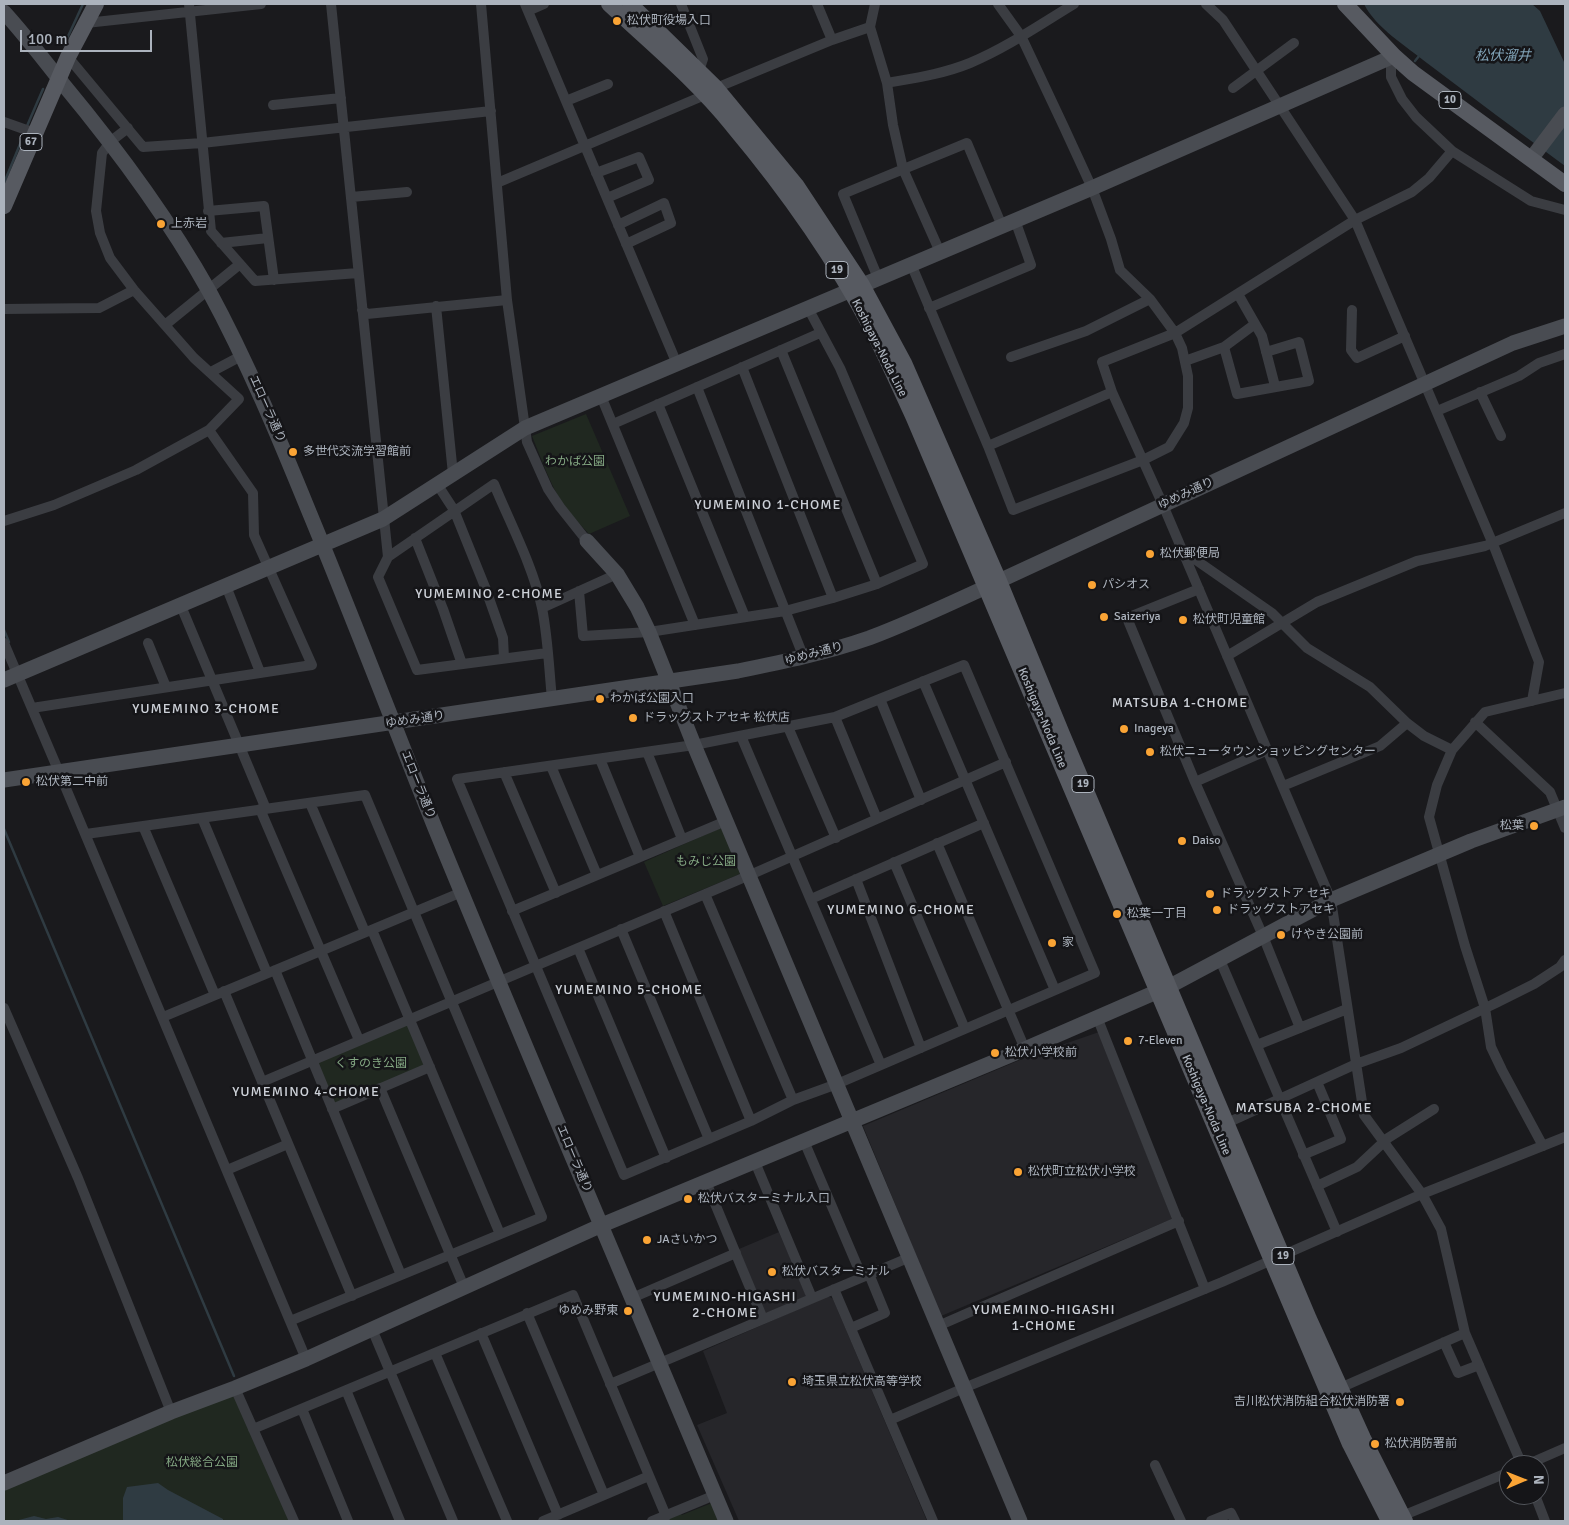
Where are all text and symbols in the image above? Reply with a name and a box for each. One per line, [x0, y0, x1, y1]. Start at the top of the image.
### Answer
place label: 松伏町役場入口 [627, 14, 711, 28]
marker: 松伏町役場入口 [611, 15, 623, 27]
scale bar [22, 20, 155, 52]
text: 100 m [28, 30, 68, 48]
water label: 松伏溜井 [1475, 48, 1531, 64]
road number: 10 [1439, 92, 1461, 108]
road number: 67 [20, 134, 42, 150]
place label: 上赤岩 [171, 217, 207, 231]
marker: 上赤岩 [155, 218, 167, 230]
road number: 19 [826, 262, 848, 278]
street label: Koshigaya-Noda Line [848, 297, 910, 399]
street label: エローラ通り [246, 373, 288, 445]
place label: 多世代交流学習館前 [303, 445, 411, 459]
marker: 多世代交流学習館前 [287, 446, 299, 458]
park label: わかば公園 [545, 455, 605, 469]
street label: ゆめみ通り [1156, 475, 1216, 513]
district label: YUMEMINO 1-CHOME [692, 497, 844, 513]
place label: 松伏郵便局 [1160, 547, 1220, 561]
marker: 松伏郵便局 [1144, 548, 1156, 560]
place label: パシオス [1102, 578, 1150, 592]
marker: パシオス [1086, 579, 1098, 591]
district label: YUMEMINO 2-CHOME [413, 586, 565, 602]
place label: Saizeriya [1114, 610, 1161, 624]
marker: Saizeriya [1098, 611, 1110, 623]
place label: 松伏町児童館 [1193, 613, 1265, 627]
marker: 松伏町児童館 [1177, 614, 1189, 626]
street label: ゆめみ通り [783, 639, 845, 669]
street label: Koshigaya-Noda Line [1014, 666, 1070, 770]
place label: わかば公園入口 [610, 692, 694, 706]
marker: わかば公園入口 [594, 693, 606, 705]
district label: MATSUBA 1-CHOME [1110, 695, 1250, 711]
district label: YUMEMINO 3-CHOME [130, 701, 282, 717]
street label: ゆめみ通り [384, 709, 446, 731]
place label: ドラッグストアセキ 松伏店 [643, 711, 790, 725]
marker: ドラッグストアセキ 松伏店 [627, 712, 639, 724]
place label: Inageya [1134, 722, 1174, 736]
marker: Inageya [1118, 723, 1130, 735]
place label: 松伏ニュータウンショッピングセンター [1160, 745, 1376, 759]
marker: 松伏ニュータウンショッピングセンター [1144, 746, 1156, 758]
street label: エローラ通り [398, 749, 438, 821]
place label: 松伏第二中前 [36, 775, 108, 789]
marker: 松伏第二中前 [20, 776, 32, 788]
road number: 19 [1072, 776, 1094, 792]
place label: 松葉 [1500, 819, 1524, 833]
marker: 松葉 [1528, 820, 1540, 832]
place label: Daiso [1192, 834, 1221, 848]
marker: Daiso [1176, 835, 1188, 847]
park label: もみじ公園 [676, 855, 736, 869]
place label: ドラッグストア セキ [1220, 887, 1331, 901]
marker: ドラッグストア セキ [1204, 888, 1216, 900]
district label: YUMEMINO 6-CHOME [825, 902, 977, 918]
place label: ドラッグストアセキ [1227, 903, 1335, 917]
marker: ドラッグストアセキ [1211, 904, 1223, 916]
place label: 松葉一丁目 [1127, 907, 1187, 921]
marker: 松葉一丁目 [1111, 908, 1123, 920]
place label: けやき公園前 [1291, 928, 1363, 942]
marker: けやき公園前 [1275, 929, 1287, 941]
place label: 家 [1062, 936, 1074, 950]
marker: 家 [1046, 937, 1058, 949]
district label: YUMEMINO 5-CHOME [553, 982, 705, 998]
place label: 7-Eleven [1138, 1034, 1183, 1048]
marker: 7-Eleven [1122, 1035, 1134, 1047]
place label: 松伏小学校前 [1005, 1046, 1077, 1060]
marker: 松伏小学校前 [989, 1047, 1001, 1059]
street label: Koshigaya-Noda Line [1178, 1053, 1234, 1157]
park label: くすのき公園 [335, 1057, 407, 1071]
district label: YUMEMINO 4-CHOME [230, 1084, 382, 1100]
district label: MATSUBA 2-CHOME [1234, 1100, 1374, 1116]
street label: エローラ通り [553, 1123, 595, 1195]
place label: 松伏町立松伏小学校 [1028, 1165, 1136, 1179]
marker: 松伏町立松伏小学校 [1012, 1166, 1024, 1178]
place label: 松伏バスターミナル入口 [698, 1192, 830, 1206]
marker: 松伏バスターミナル入口 [682, 1193, 694, 1205]
place label: JAさいかつ [657, 1233, 717, 1247]
marker: JAさいかつ [641, 1234, 653, 1246]
road number: 19 [1272, 1248, 1294, 1264]
place label: 松伏バスターミナル [782, 1265, 890, 1279]
marker: 松伏バスターミナル [766, 1266, 778, 1278]
district label: YUMEMINO-HIGASHI 2-CHOME [651, 1289, 799, 1321]
district label: YUMEMINO-HIGASHI 1-CHOME [970, 1302, 1118, 1334]
place label: ゆめみ野東 [558, 1304, 618, 1318]
marker: ゆめみ野東 [622, 1305, 634, 1317]
place label: 埼玉県立松伏高等学校 [802, 1375, 922, 1389]
marker: 埼玉県立松伏高等学校 [786, 1376, 798, 1388]
place label: 吉川松伏消防組合松伏消防署 [1234, 1395, 1390, 1409]
marker: 吉川松伏消防組合松伏消防署 [1394, 1396, 1406, 1408]
place label: 松伏消防署前 [1385, 1437, 1457, 1451]
marker: 松伏消防署前 [1369, 1438, 1381, 1450]
north arrow [1499, 1455, 1549, 1505]
park label: 松伏総合公園 [166, 1456, 238, 1470]
text: N [1530, 1475, 1547, 1485]

